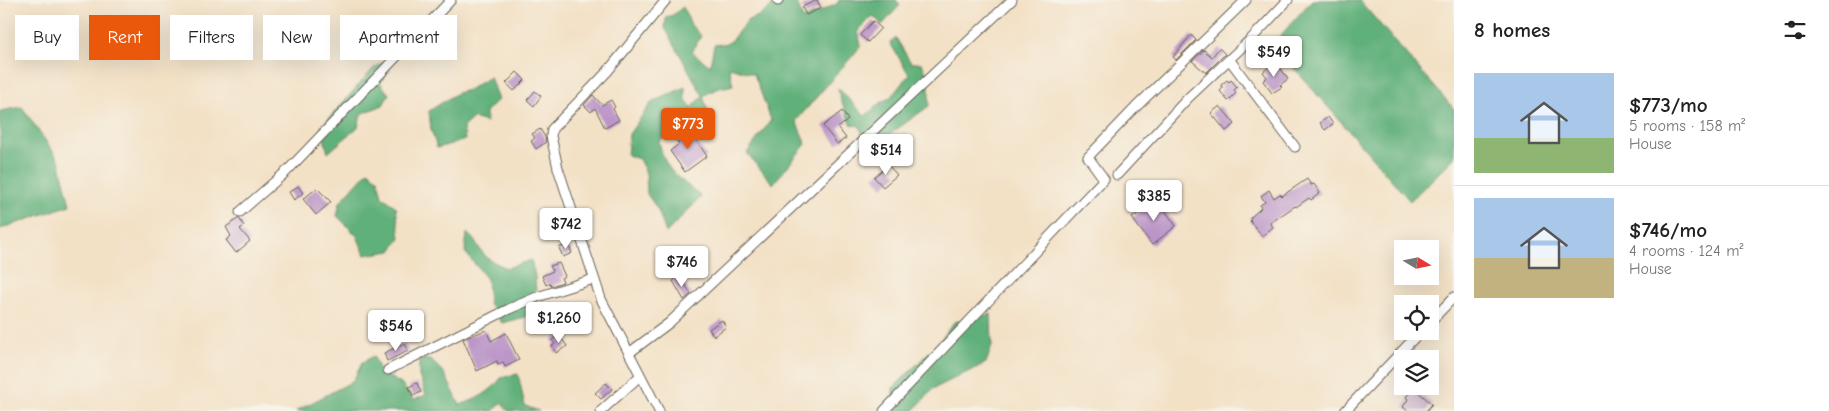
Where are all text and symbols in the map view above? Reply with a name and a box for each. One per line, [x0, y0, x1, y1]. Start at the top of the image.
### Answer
chip: Buy [15, 15, 79, 60]
chip: Rent [89, 15, 160, 60]
chip: Filters [170, 15, 253, 60]
chip: New [263, 15, 330, 60]
chip: Apartment [340, 15, 457, 60]
icon: filters [1781, 16, 1809, 44]
text: 8 homes [1474, 18, 1550, 42]
pin: $549 [1244, 36, 1304, 78]
text: $549 [1257, 43, 1291, 61]
icon: home [1514, 93, 1574, 153]
text: $773/mo [1629, 93, 1708, 117]
pin: $773 [658, 108, 718, 150]
text: $773 [672, 115, 704, 133]
text: 5 rooms · 158 m² [1629, 117, 1745, 135]
pin: $514 [856, 134, 916, 176]
text: House [1629, 135, 1672, 153]
text: $514 [870, 141, 902, 159]
pin: $385 [1124, 180, 1184, 222]
text: $385 [1137, 187, 1171, 205]
pin: $742 [536, 208, 596, 250]
text: $742 [550, 215, 582, 233]
icon: home [1514, 218, 1574, 278]
text: $746/mo [1629, 218, 1707, 242]
north arrow [1394, 240, 1439, 285]
map controls [1394, 240, 1439, 395]
text: 4 rooms · 124 m² [1629, 242, 1743, 260]
pin: $746 [652, 246, 712, 288]
text: $746 [666, 253, 698, 271]
text: House [1629, 260, 1672, 278]
button: locate [1394, 295, 1439, 340]
pin: $1,260 [518, 302, 600, 344]
text: $1,260 [537, 309, 581, 327]
pin: $546 [366, 310, 426, 352]
text: $546 [379, 317, 413, 335]
button: layers [1394, 350, 1439, 395]

